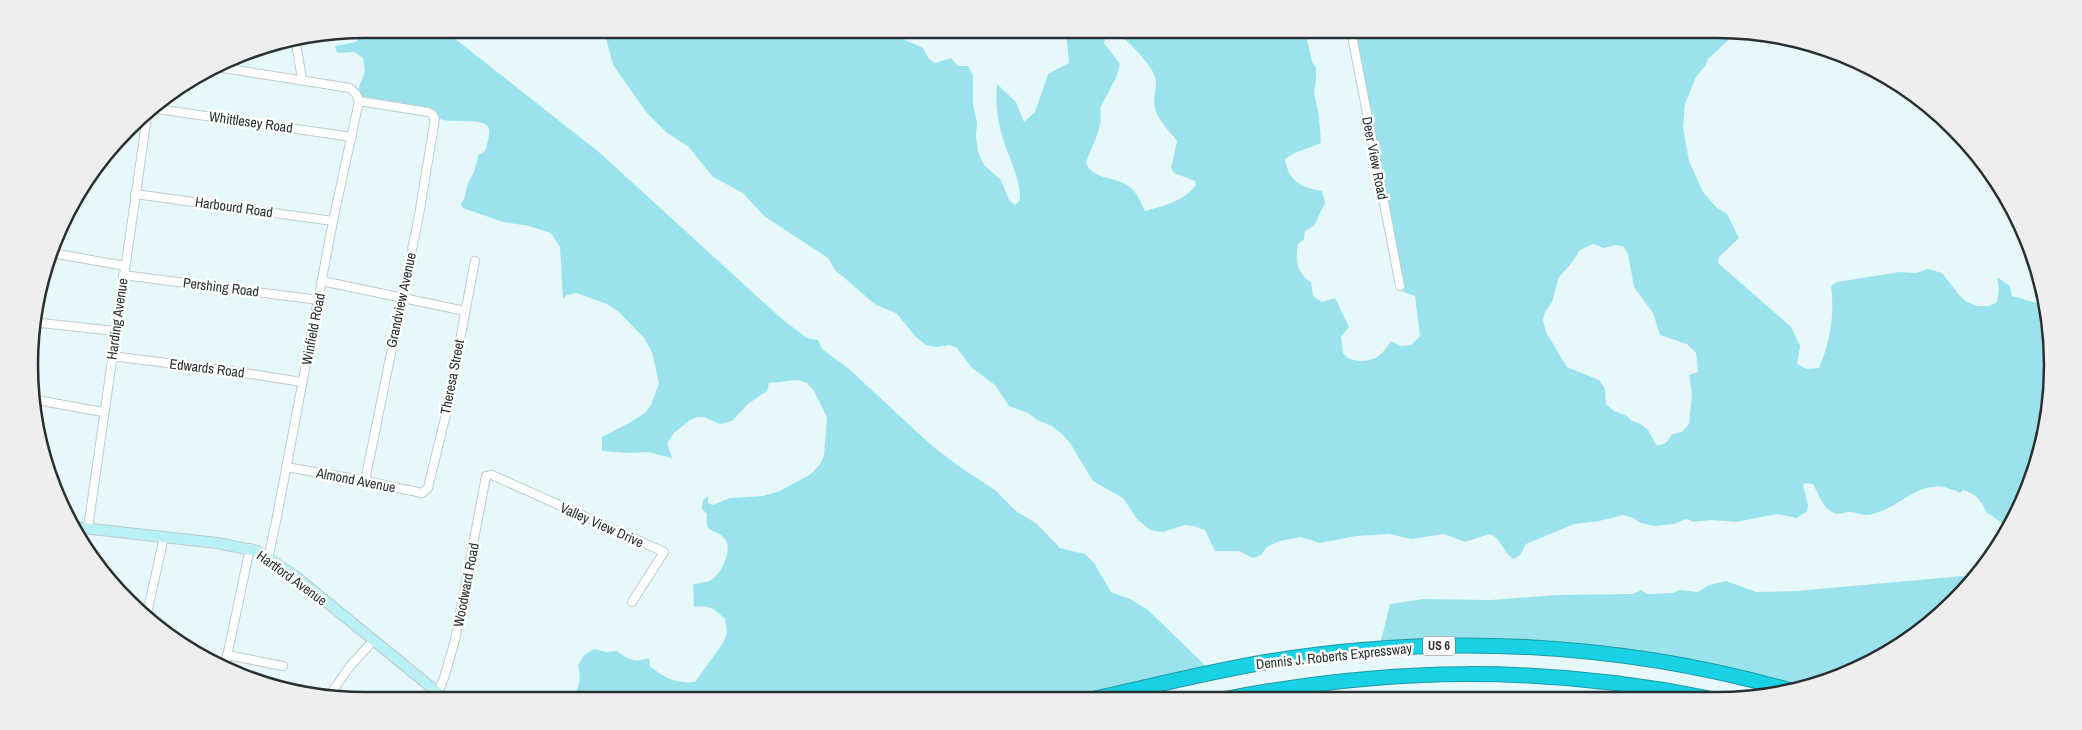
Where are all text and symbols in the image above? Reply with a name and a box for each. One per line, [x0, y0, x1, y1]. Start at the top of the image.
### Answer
street label: Whittlesey Road [208, 107, 294, 137]
street label: Deer View Road [1358, 115, 1392, 201]
street label: Harbourd Road [194, 193, 274, 221]
street label: Grandview Avenue [382, 251, 420, 349]
street label: Pershing Road [182, 273, 260, 301]
street label: Harding Avenue [102, 277, 132, 361]
street label: Winfield Road [297, 292, 329, 366]
street label: Theresa Street [436, 338, 468, 416]
street label: Edwards Road [169, 354, 245, 382]
street label: Almond Avenue [314, 463, 397, 496]
street label: Valley View Drive [557, 499, 647, 551]
street label: Woodward Road [449, 541, 483, 629]
street label: Hartford Avenue [253, 546, 331, 610]
road number: US 6 [1423, 636, 1455, 656]
street label: Dennis J. Roberts Expressway [1255, 639, 1413, 673]

